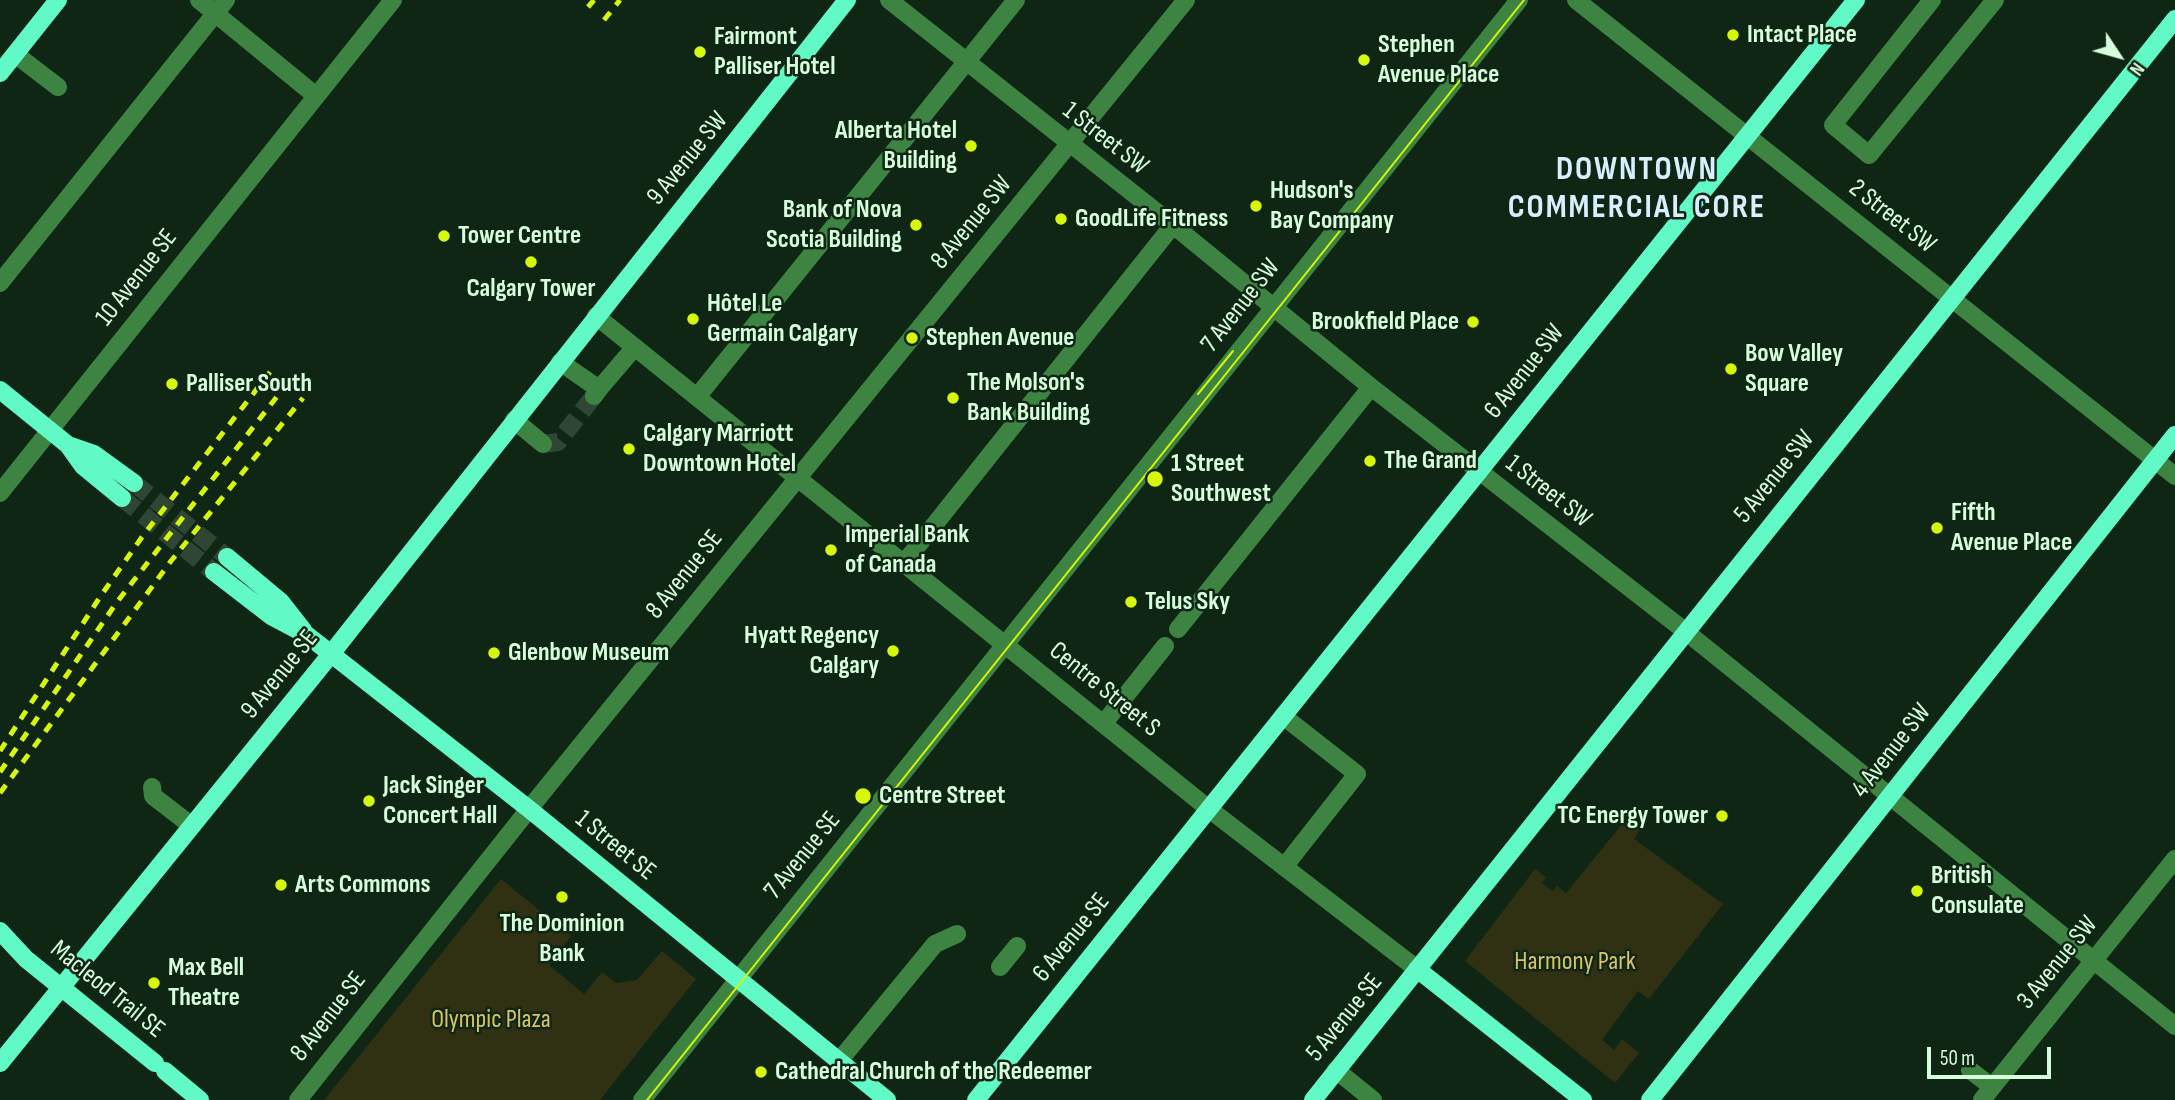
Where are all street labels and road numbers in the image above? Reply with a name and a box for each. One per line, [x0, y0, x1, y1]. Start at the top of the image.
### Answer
street label: 1 Street SW [1056, 96, 1154, 182]
street label: 9 Avenue SW [641, 106, 735, 212]
street label: 8 Avenue SW [925, 170, 1019, 276]
street label: 2 Street SW [1842, 173, 1942, 261]
street label: 10 Avenue SE [89, 223, 185, 333]
street label: 7 Avenue SW [1195, 253, 1287, 359]
street label: 6 Avenue SW [1478, 319, 1572, 425]
street label: 5 Avenue SW [1728, 424, 1822, 530]
street label: 1 Street SW [1499, 449, 1597, 535]
street label: 8 Avenue SE [640, 524, 730, 626]
street label: 9 Avenue SE [235, 624, 325, 726]
street label: Centre Street S [1042, 636, 1166, 744]
street label: 4 Avenue SW [1846, 698, 1938, 804]
street label: 1 Street SE [569, 804, 661, 888]
street label: 7 Avenue SE [758, 806, 848, 906]
street label: 6 Avenue SE [1027, 887, 1117, 989]
street label: 3 Avenue SW [2011, 910, 2105, 1016]
street label: Macleod Trail SE [43, 934, 171, 1046]
street label: 8 Avenue SE [284, 966, 374, 1068]
street label: 5 Avenue SE [1300, 968, 1390, 1068]

